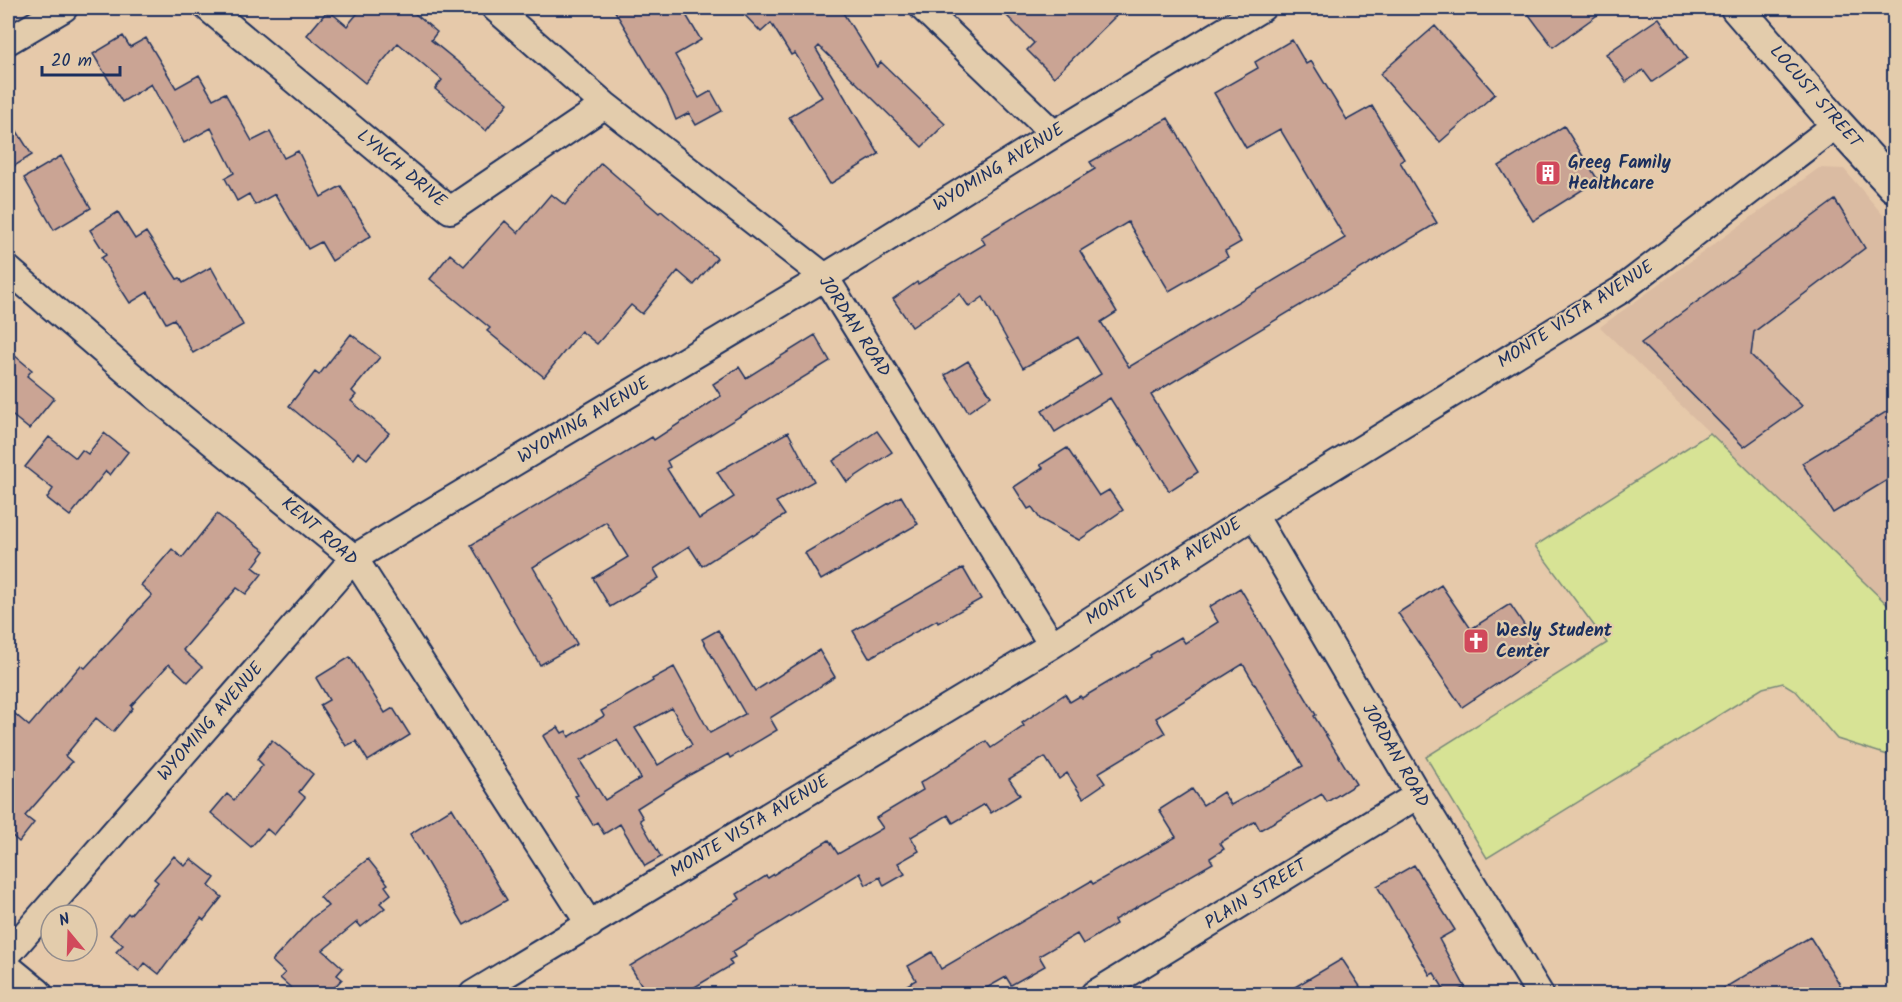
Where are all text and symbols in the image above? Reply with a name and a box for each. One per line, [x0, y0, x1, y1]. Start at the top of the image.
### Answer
scale bar [42, 39, 120, 77]
street label: LOCUST STREET [1762, 39, 1869, 156]
text: 20 m [51, 47, 92, 76]
street label: WYOMING AVENUE [928, 116, 1071, 220]
street label: LYNCH DRIVE [349, 122, 453, 216]
place label: Greeg Family Healthcare [1568, 149, 1672, 199]
building icon: Greeg Family Healthcare [1533, 158, 1563, 188]
street label: MONTE VISTA AVENUE [1492, 253, 1661, 377]
street label: JORDAN ROAD [810, 270, 898, 384]
street label: WYOMING AVENUE [512, 370, 656, 472]
street label: KENT ROAD [274, 490, 364, 574]
street label: MONTE VISTA AVENUE [1080, 510, 1249, 634]
place label: Wesly Student Center [1496, 617, 1613, 667]
church icon: Wesly Student Center [1461, 626, 1491, 656]
street label: WYOMING AVENUE [151, 655, 272, 788]
street label: JORDAN ROAD [1353, 699, 1437, 814]
street label: MONTE VISTA AVENUE [665, 768, 836, 886]
street label: PLAIN STREET [1199, 851, 1314, 938]
north arrow [39, 903, 99, 963]
text: N [56, 907, 73, 934]

